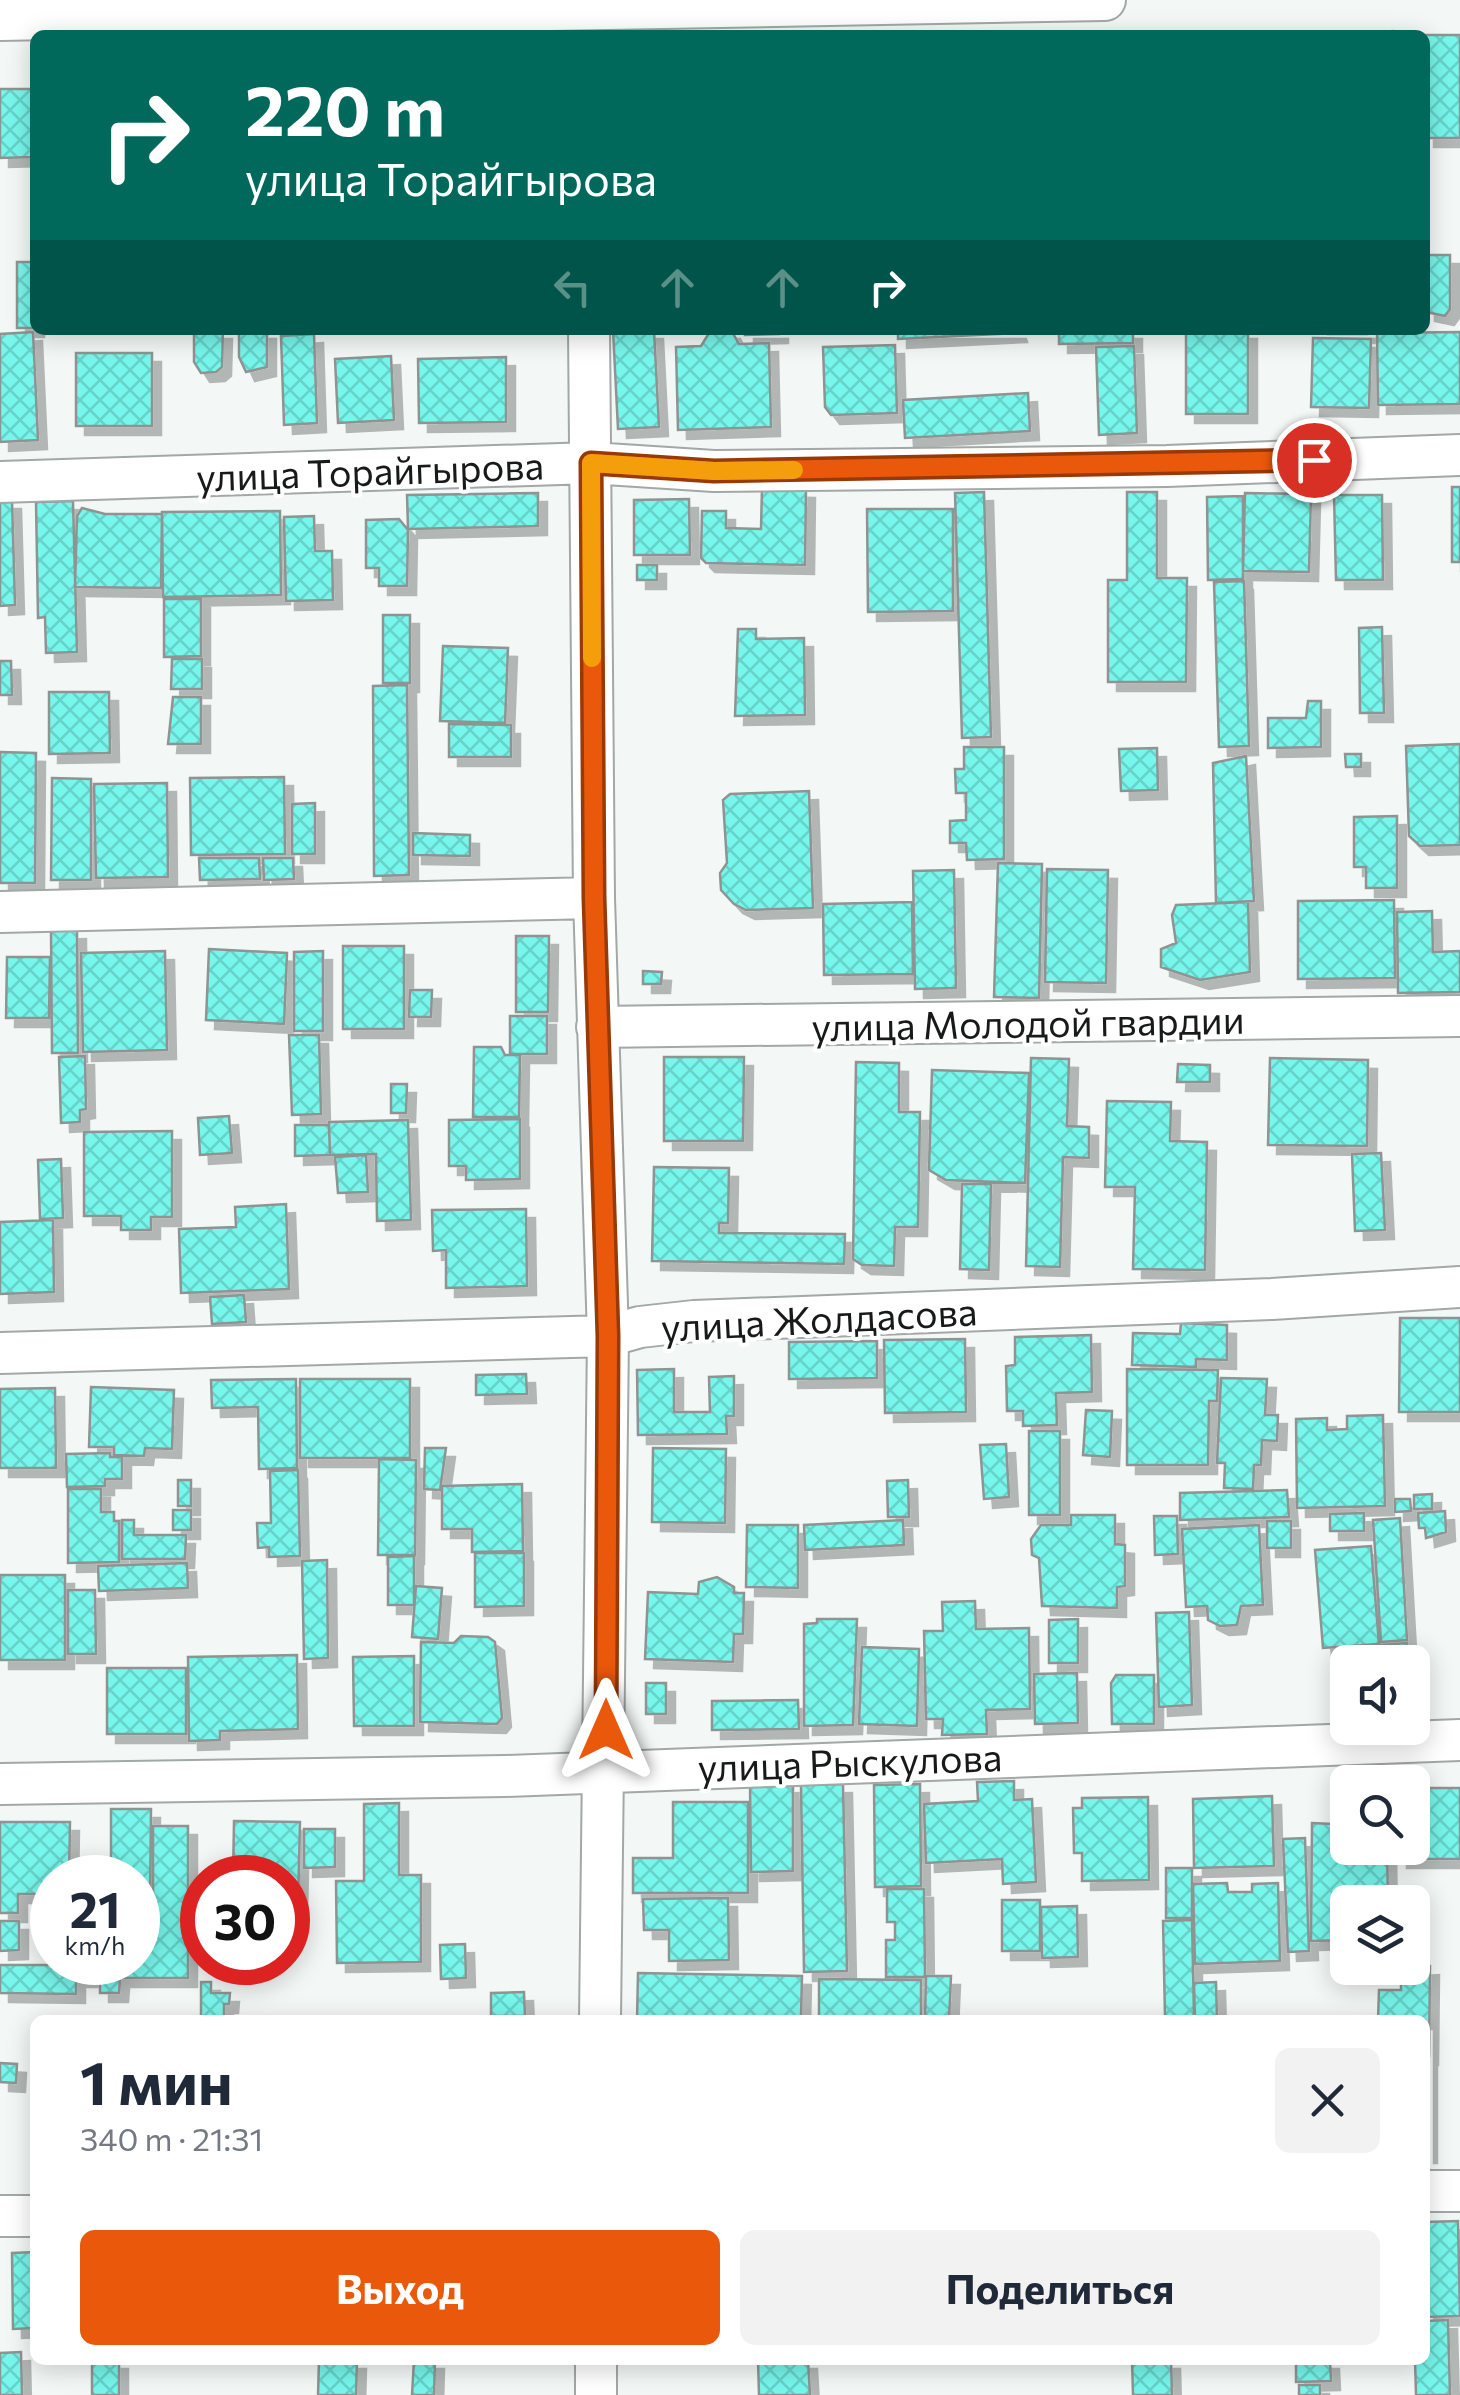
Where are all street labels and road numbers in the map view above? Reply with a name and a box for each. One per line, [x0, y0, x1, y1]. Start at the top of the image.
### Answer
street label: улица Торайгырова [195, 440, 545, 500]
street label: улица Молодой гвардии [811, 995, 1245, 1049]
street label: улица Жолдасова [660, 1286, 978, 1350]
street label: улица Рыскулова [697, 1732, 1003, 1790]

